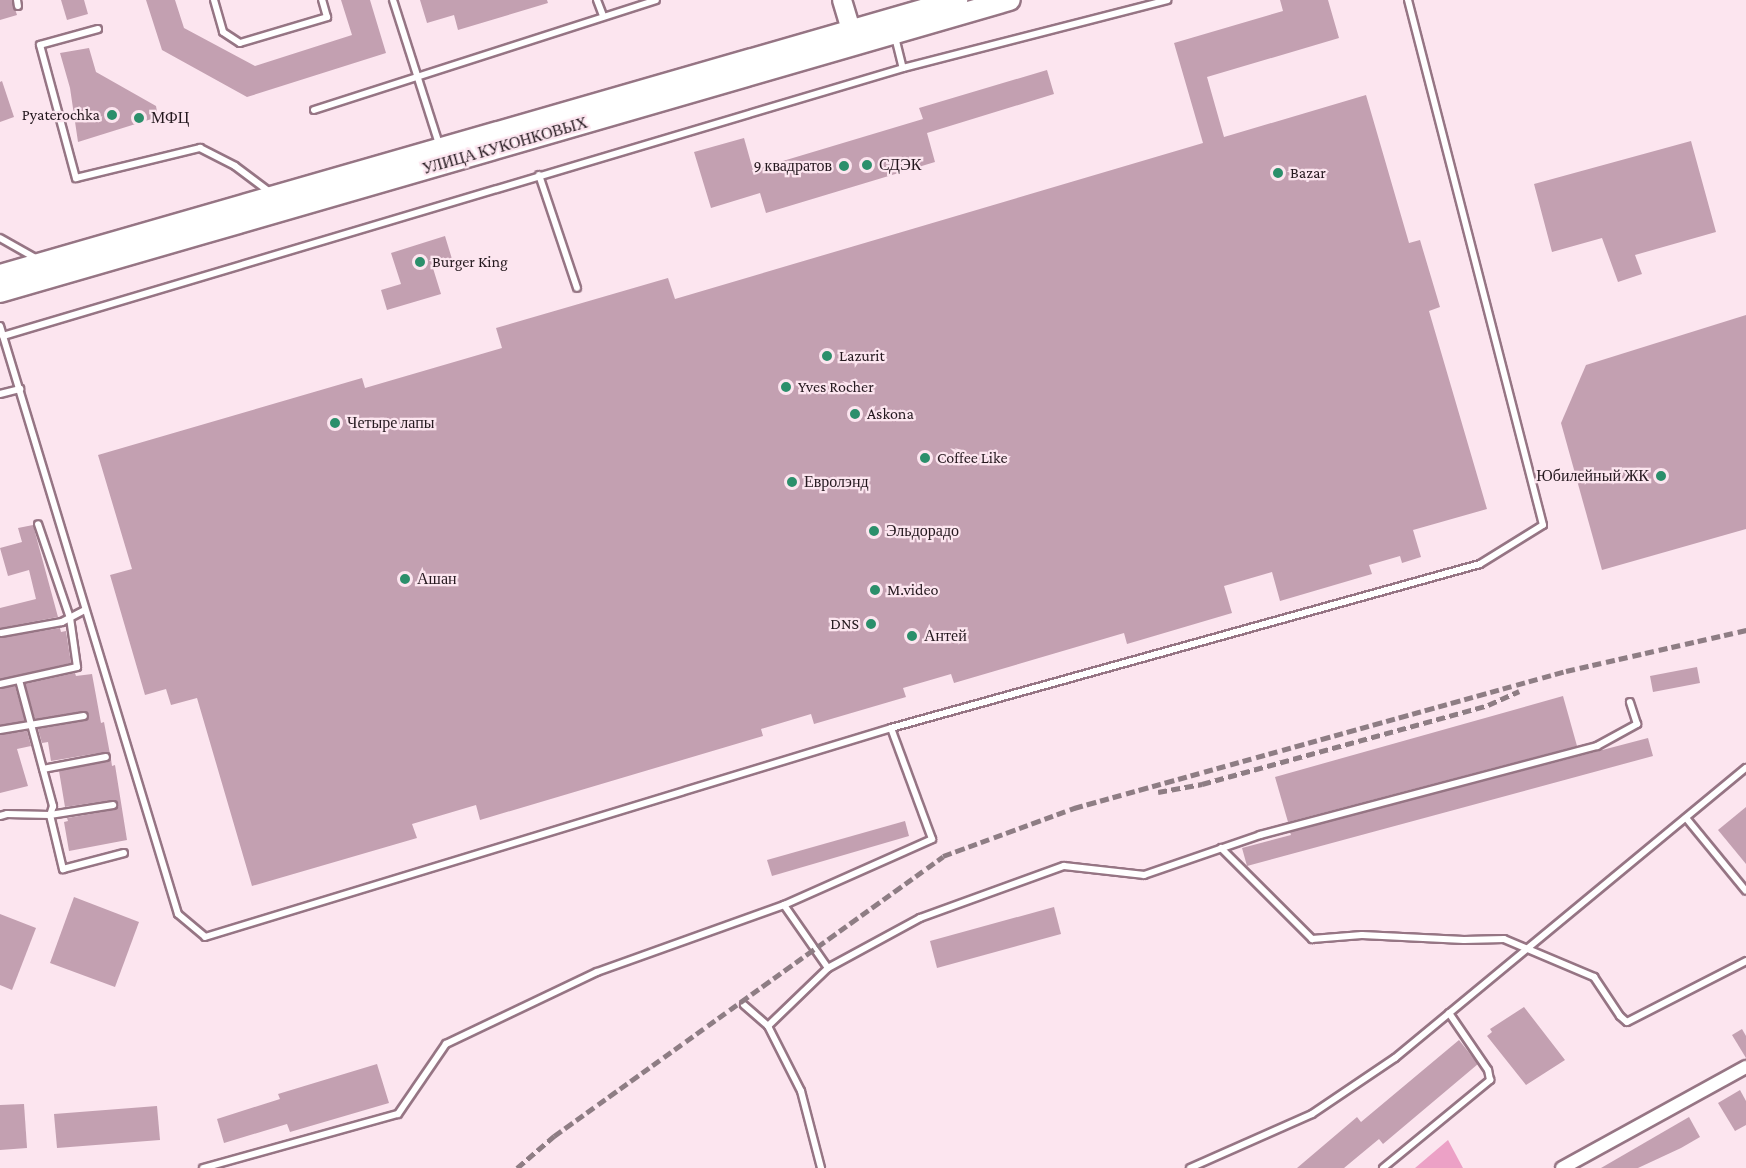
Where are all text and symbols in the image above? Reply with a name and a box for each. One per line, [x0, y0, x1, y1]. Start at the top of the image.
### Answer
place label: Pyaterochka [22, 105, 100, 125]
marker: Pyaterochka [105, 108, 119, 122]
place label: МФЦ [151, 108, 189, 128]
marker: МФЦ [132, 111, 146, 125]
street label: УЛИЦА КУКОНКОВЫХ [420, 113, 590, 179]
place label: СДЭК [879, 155, 921, 175]
place label: 9 квадратов [753, 156, 832, 176]
marker: СДЭК [860, 158, 874, 172]
marker: 9 квадратов [837, 159, 851, 173]
place label: Bazar [1290, 163, 1326, 183]
marker: Bazar [1271, 166, 1285, 180]
place label: Burger King [432, 252, 508, 272]
marker: Burger King [413, 255, 427, 269]
place label: Lazurit [839, 346, 885, 366]
marker: Lazurit [820, 349, 834, 363]
place label: Yves Rocher [798, 377, 874, 397]
marker: Yves Rocher [779, 380, 793, 394]
place label: Askona [867, 404, 914, 424]
marker: Askona [848, 407, 862, 421]
place label: Четыре лапы [347, 413, 435, 433]
marker: Четыре лапы [328, 416, 342, 430]
place label: Coffee Like [937, 448, 1007, 468]
marker: Coffee Like [918, 451, 932, 465]
place label: Юбилейный ЖК [1536, 466, 1649, 486]
marker: Юбилейный ЖК [1654, 469, 1668, 483]
place label: Евролэнд [804, 472, 869, 492]
marker: Евролэнд [785, 475, 799, 489]
place label: Эльдорадо [886, 521, 959, 541]
marker: Эльдорадо [867, 524, 881, 538]
place label: Ашан [417, 569, 457, 589]
marker: Ашан [398, 572, 412, 586]
place label: M.video [887, 580, 938, 600]
marker: M.video [868, 583, 882, 597]
place label: DNS [830, 614, 859, 634]
marker: DNS [864, 617, 878, 631]
place label: Антей [924, 626, 967, 646]
marker: Антей [905, 629, 919, 643]

